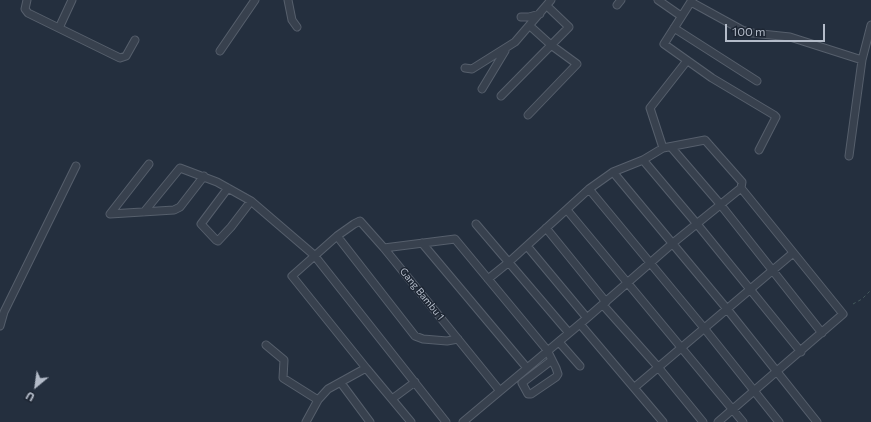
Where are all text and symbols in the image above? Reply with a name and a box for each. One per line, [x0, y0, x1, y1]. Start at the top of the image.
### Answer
scale bar [727, 16, 827, 42]
text: 100 m [732, 24, 766, 38]
street label: Gang Bambu 1 [397, 265, 447, 323]
north arrow [16, 366, 56, 406]
text: U [23, 389, 37, 405]

